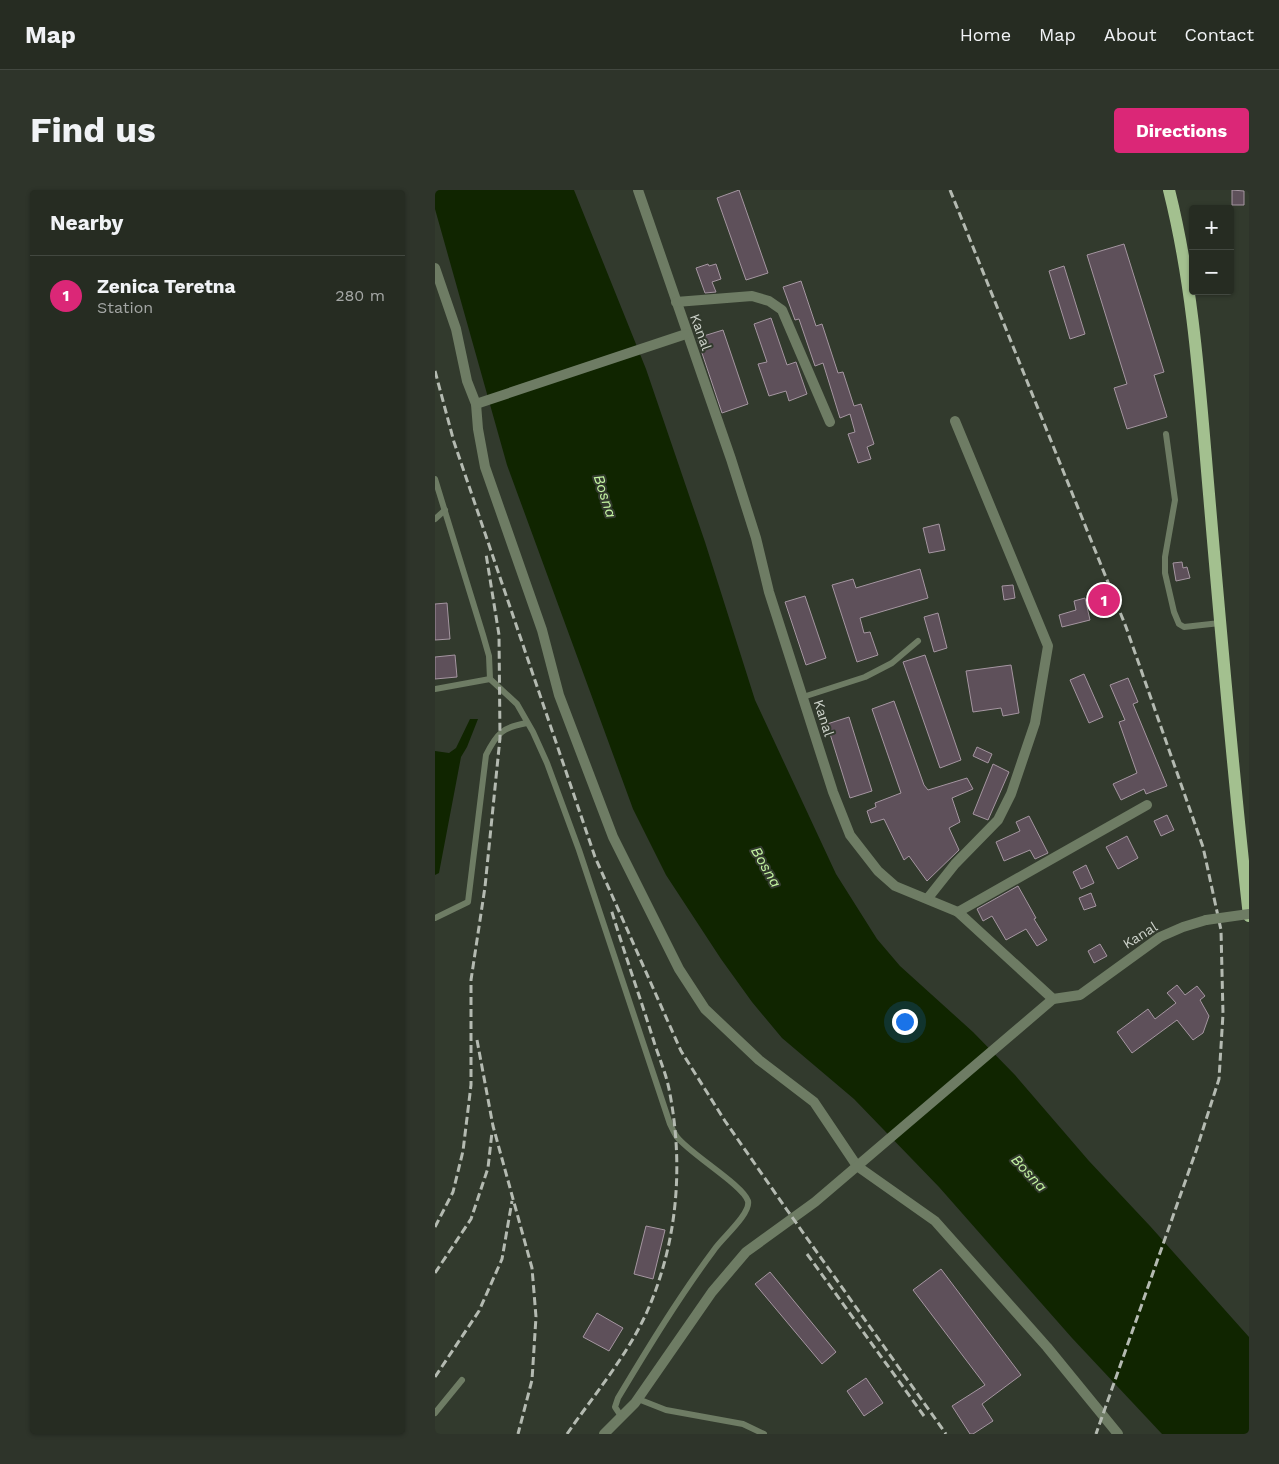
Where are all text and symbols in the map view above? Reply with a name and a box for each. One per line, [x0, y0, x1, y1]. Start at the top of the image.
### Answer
text: Map [25, 21, 76, 49]
text: Home [960, 24, 1011, 45]
text: Map [1039, 24, 1076, 45]
text: About [1104, 24, 1156, 45]
text: Contact [1184, 24, 1254, 45]
button: Directions [1114, 108, 1249, 153]
text: Find us [30, 109, 156, 151]
map controls [1189, 205, 1234, 295]
button: + [1189, 205, 1234, 250]
text: Nearby [50, 210, 123, 235]
button: − [1189, 250, 1234, 295]
text: Zenica Teretna [97, 275, 236, 298]
text: 1 [63, 286, 69, 305]
text: 280 m [335, 286, 385, 305]
text: Station [97, 298, 153, 317]
street label: Kanal [687, 312, 715, 353]
water label: Bosna [590, 472, 620, 520]
pin: 1 [1088, 581, 1120, 619]
street label: Kanal [811, 698, 838, 739]
water label: Bosna [747, 843, 785, 891]
street label: Kanal [1120, 918, 1161, 952]
your location [892, 1009, 918, 1035]
water label: Bosna [1007, 1151, 1051, 1195]

